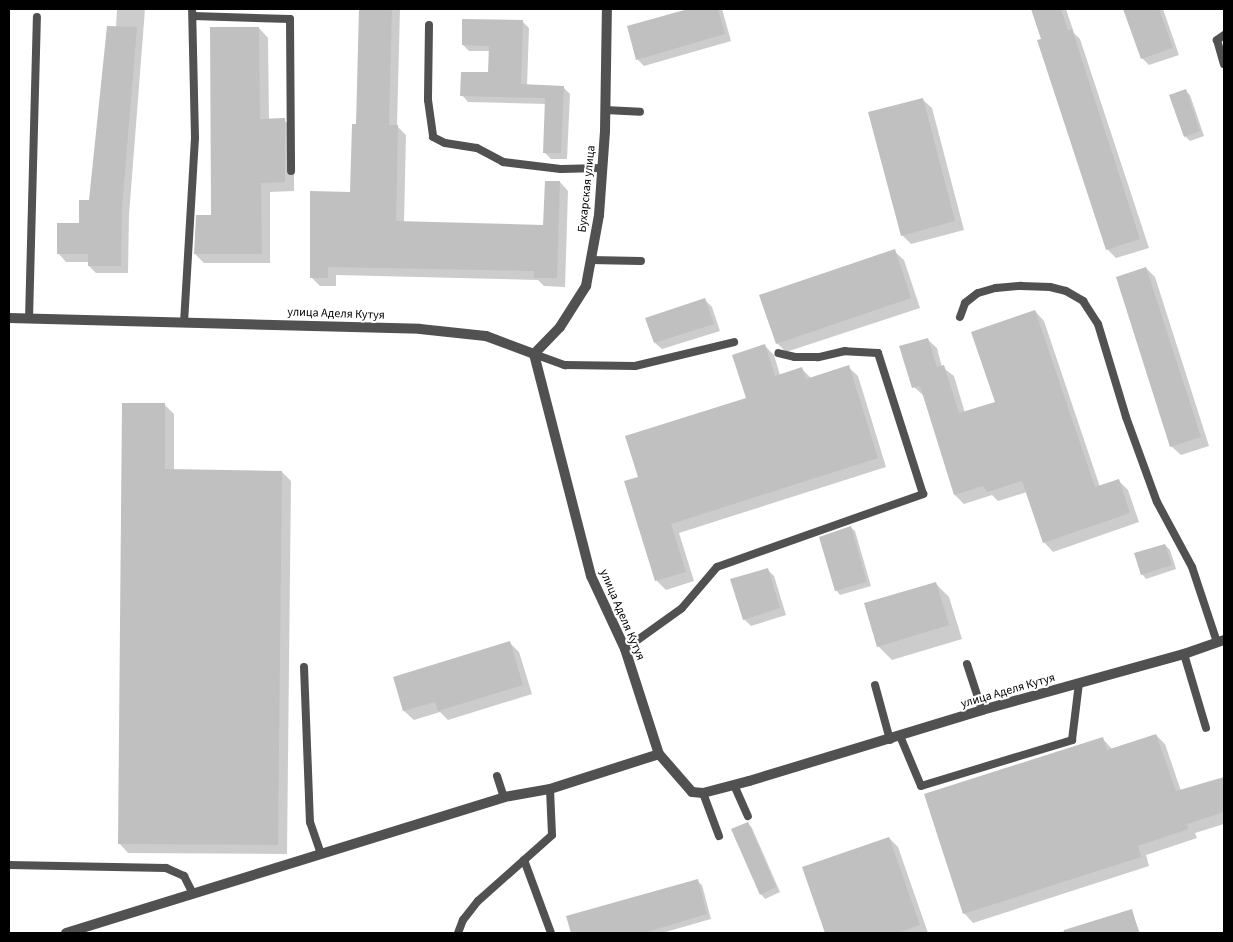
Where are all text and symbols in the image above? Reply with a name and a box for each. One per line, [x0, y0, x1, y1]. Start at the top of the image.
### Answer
street label: Бухарская улица [575, 145, 599, 233]
street label: улица Аделя Кутуя [287, 305, 385, 323]
street label: улица Аделя Кутуя [596, 567, 648, 663]
street label: улица Аделя Кутуя [959, 671, 1057, 711]

